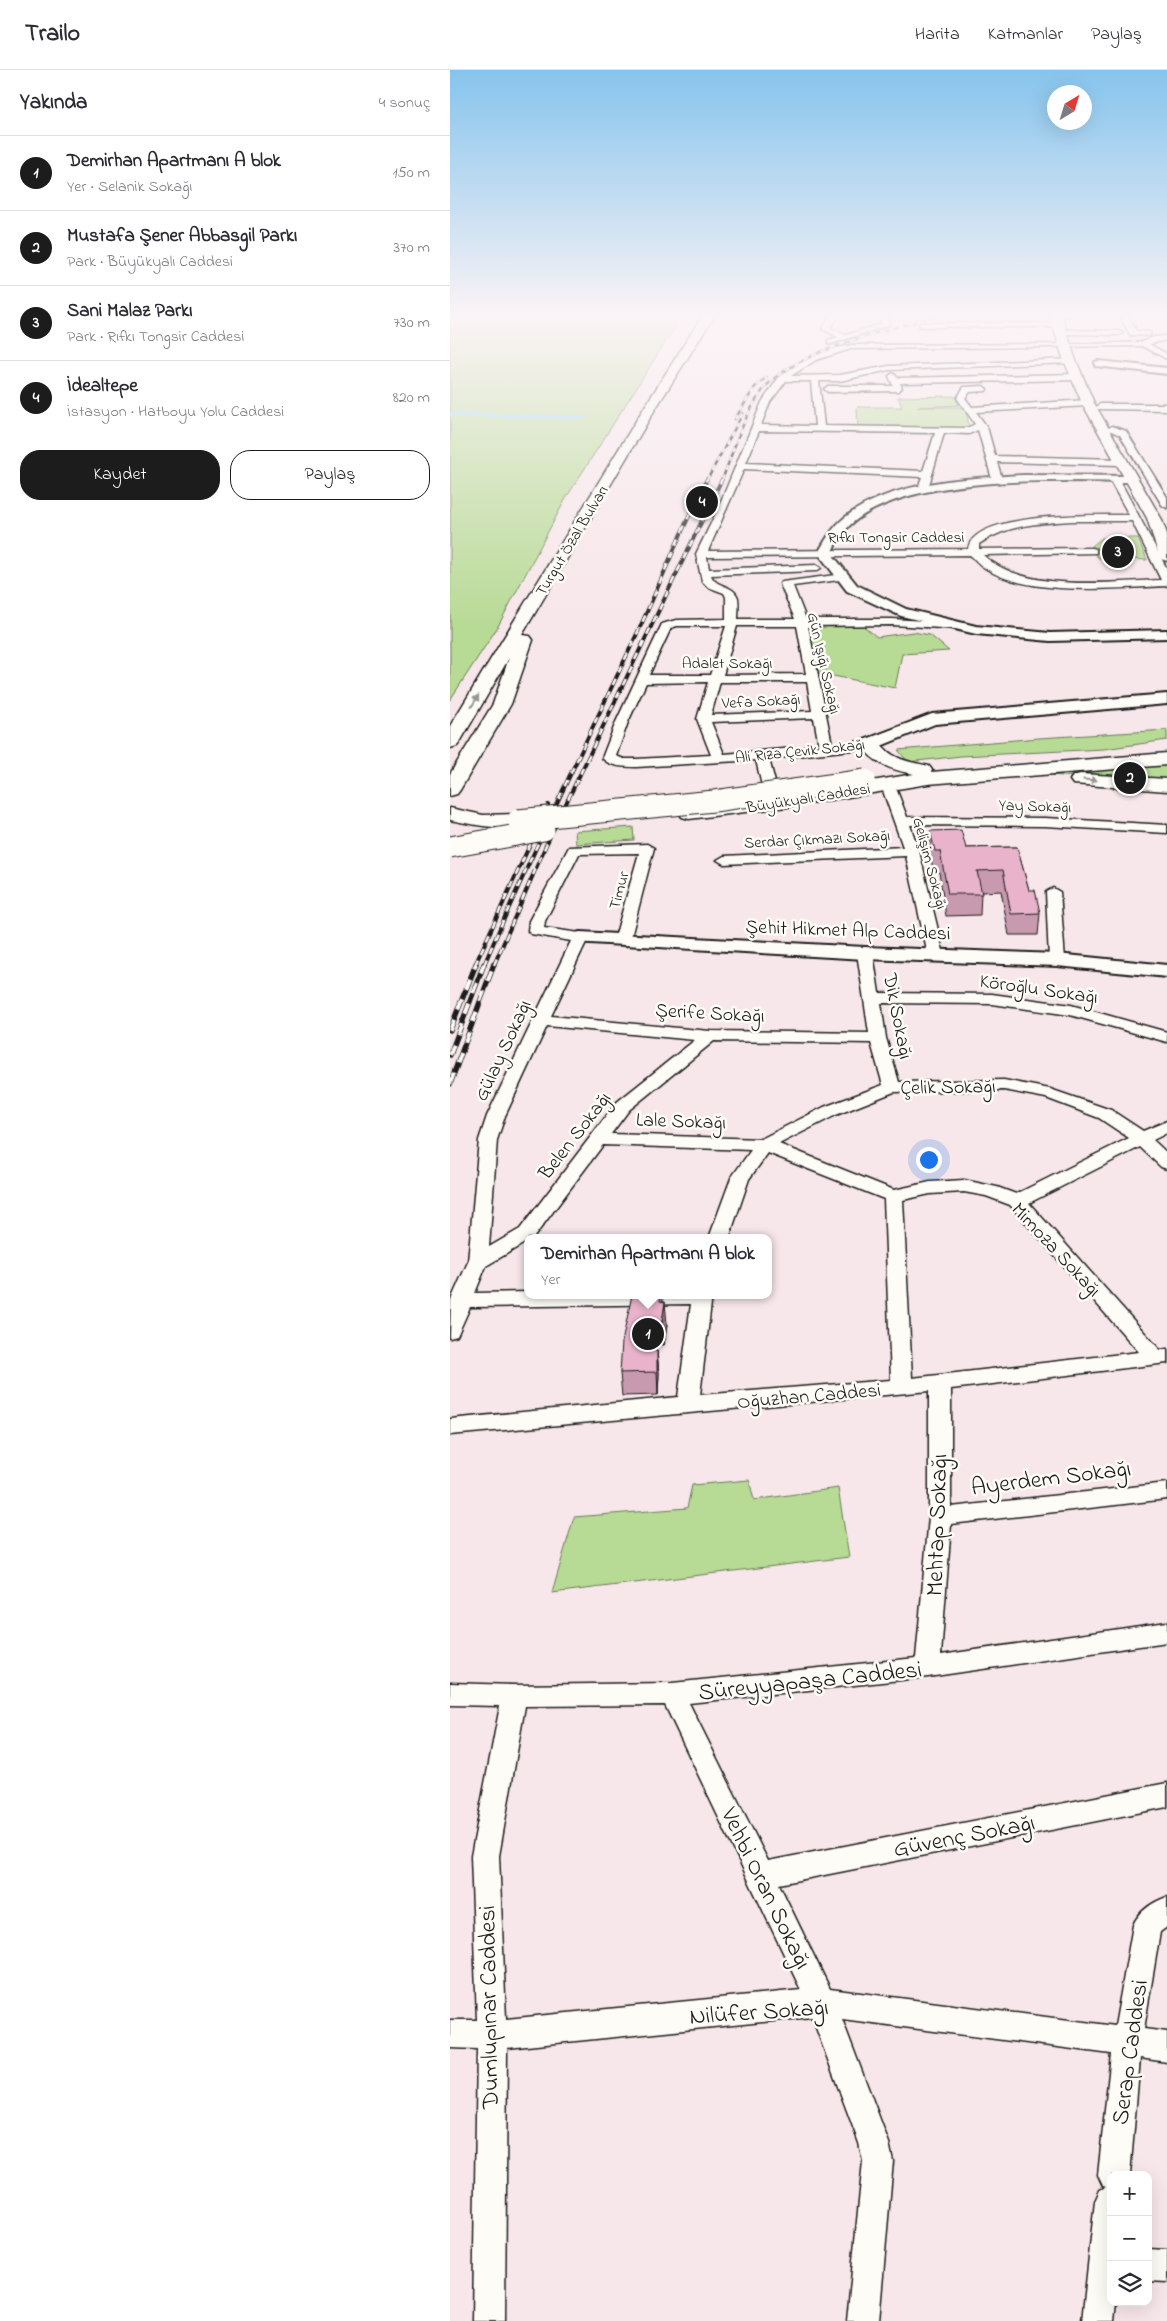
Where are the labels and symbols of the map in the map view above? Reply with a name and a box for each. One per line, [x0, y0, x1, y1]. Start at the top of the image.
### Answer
north arrow [1047, 85, 1092, 130]
street label: Turgut Özal Bulvarı [530, 481, 615, 601]
pin: 4 [686, 483, 718, 521]
street label: Rıfkı Tongsir Caddesi [828, 526, 965, 550]
pin: 3 [1102, 533, 1134, 571]
street label: Gün Işığı Sokağı [800, 610, 846, 717]
street label: Adalet Sokağı [682, 652, 772, 676]
street label: Vefa Sokağı [720, 688, 801, 716]
one-way arrow [470, 694, 479, 707]
street label: Ali Rıza Çevik Sokağı [734, 733, 866, 771]
pin: 2 [1114, 759, 1146, 797]
street label: Büyükyalı Caddesi [743, 777, 872, 821]
one-way arrow [1082, 777, 1098, 785]
street label: Yay Sokağı [998, 794, 1072, 820]
street label: Gelişim Sokağı [905, 815, 953, 912]
street label: Serdar Çıkmazı Sokağı [743, 824, 891, 856]
street label: Timur [603, 869, 637, 912]
street label: Şehit Hikmet Alp Caddesi [745, 913, 951, 950]
street label: Köroğlu Sokağı [977, 968, 1100, 1014]
street label: Dik Sokağı [873, 970, 919, 1062]
street label: Gülay Sokağı [468, 996, 541, 1107]
street label: Şerife Sokağı [654, 997, 765, 1033]
street label: Çelik Sokağı [900, 1073, 996, 1105]
street label: Belen Sokağı [532, 1086, 620, 1188]
street label: Lale Sokağı [635, 1106, 727, 1140]
your location [916, 1147, 942, 1173]
street label: Mimoza Sokağı [1003, 1197, 1107, 1305]
pin: 1 [632, 1315, 664, 1353]
street label: Oğuzhan Caddesi [736, 1377, 882, 1419]
street label: Ayerdem Sokağı [969, 1452, 1133, 1508]
street label: Mehtap Sokağı [919, 1453, 958, 1597]
street label: Süreyyapaşa Caddesi [697, 1653, 924, 1713]
street label: Vehbi Oran Sokağı [710, 1801, 819, 1976]
street label: Güvenç Sokağı [891, 1807, 1038, 1868]
street label: Dumlupınar Caddesi [471, 1905, 510, 2110]
street label: Serap Caddesi [1104, 1978, 1159, 2127]
street label: Nilüfer Sokağı [688, 1991, 830, 2036]

